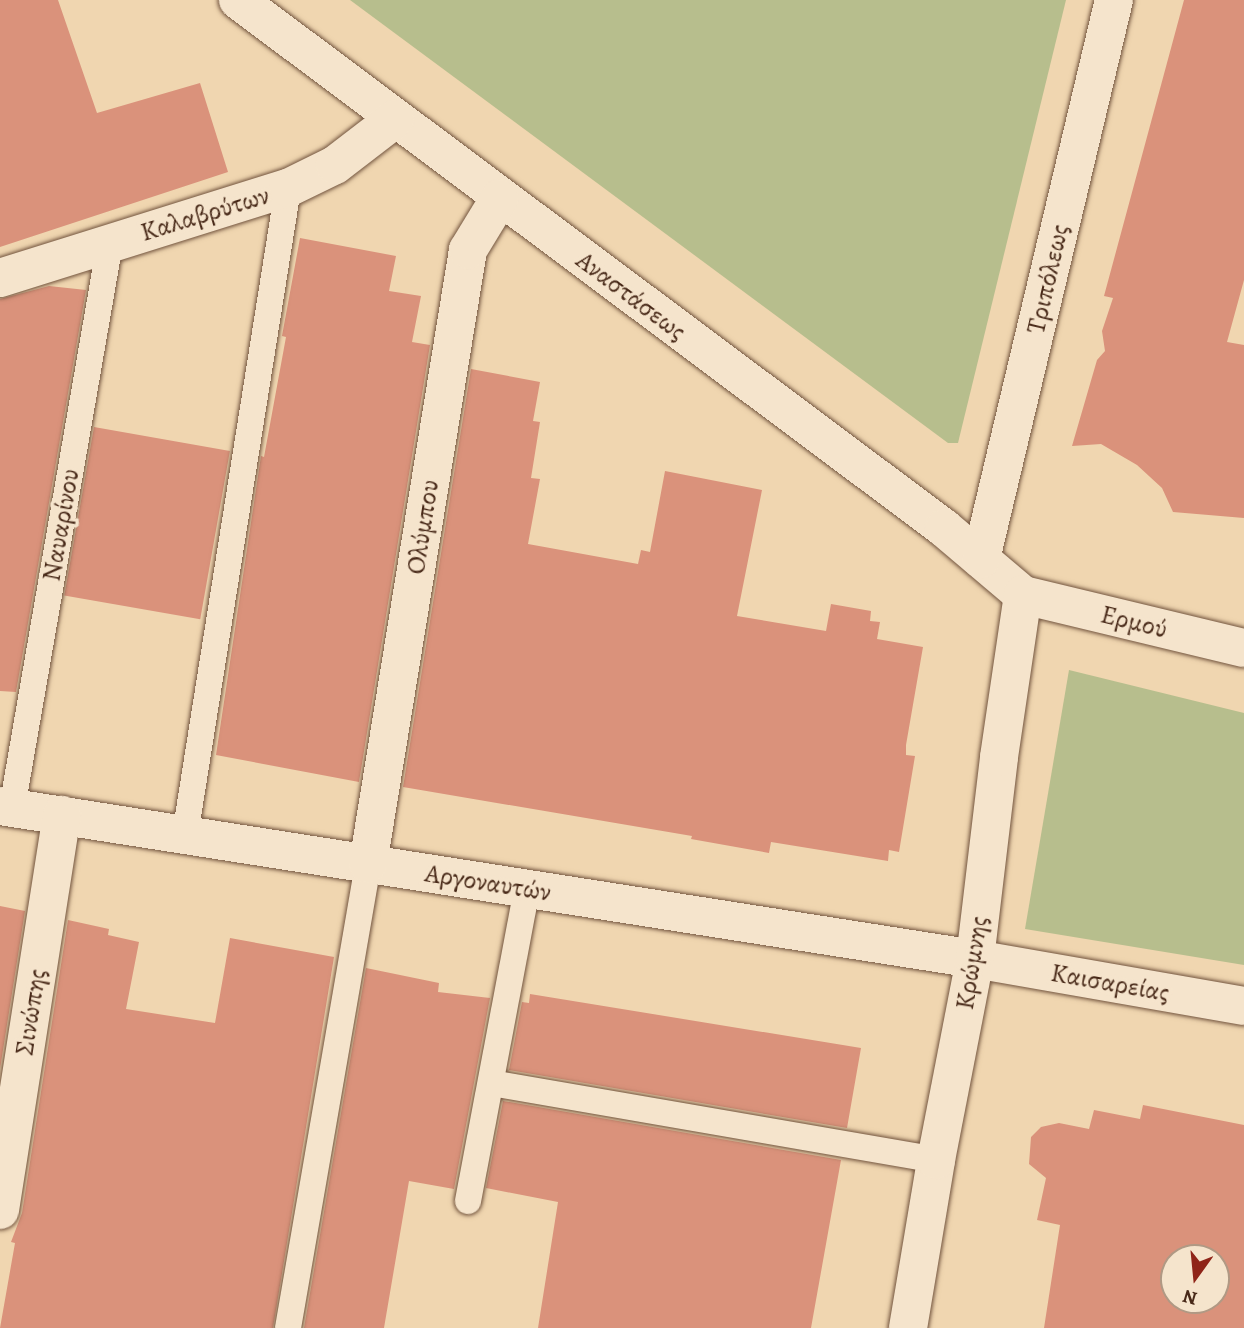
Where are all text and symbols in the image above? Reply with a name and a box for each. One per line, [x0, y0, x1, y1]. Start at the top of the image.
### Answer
street label: Καλαβρύτων [137, 180, 273, 248]
street label: Τριπόλεως [1020, 221, 1076, 337]
street label: Αναστάσεως [570, 245, 692, 347]
street label: Ναυαρίνου [36, 466, 86, 584]
street label: Ολύμπου [400, 478, 446, 576]
street label: Ερμού [1098, 599, 1170, 645]
street label: Αργοναυτών [423, 858, 553, 908]
street label: Κρώμνης [949, 914, 995, 1012]
street label: Καισαρείας [1048, 957, 1172, 1009]
street label: Σινώπης [9, 967, 53, 1057]
north arrow [1160, 1244, 1230, 1314]
text: N [1180, 1283, 1200, 1312]

